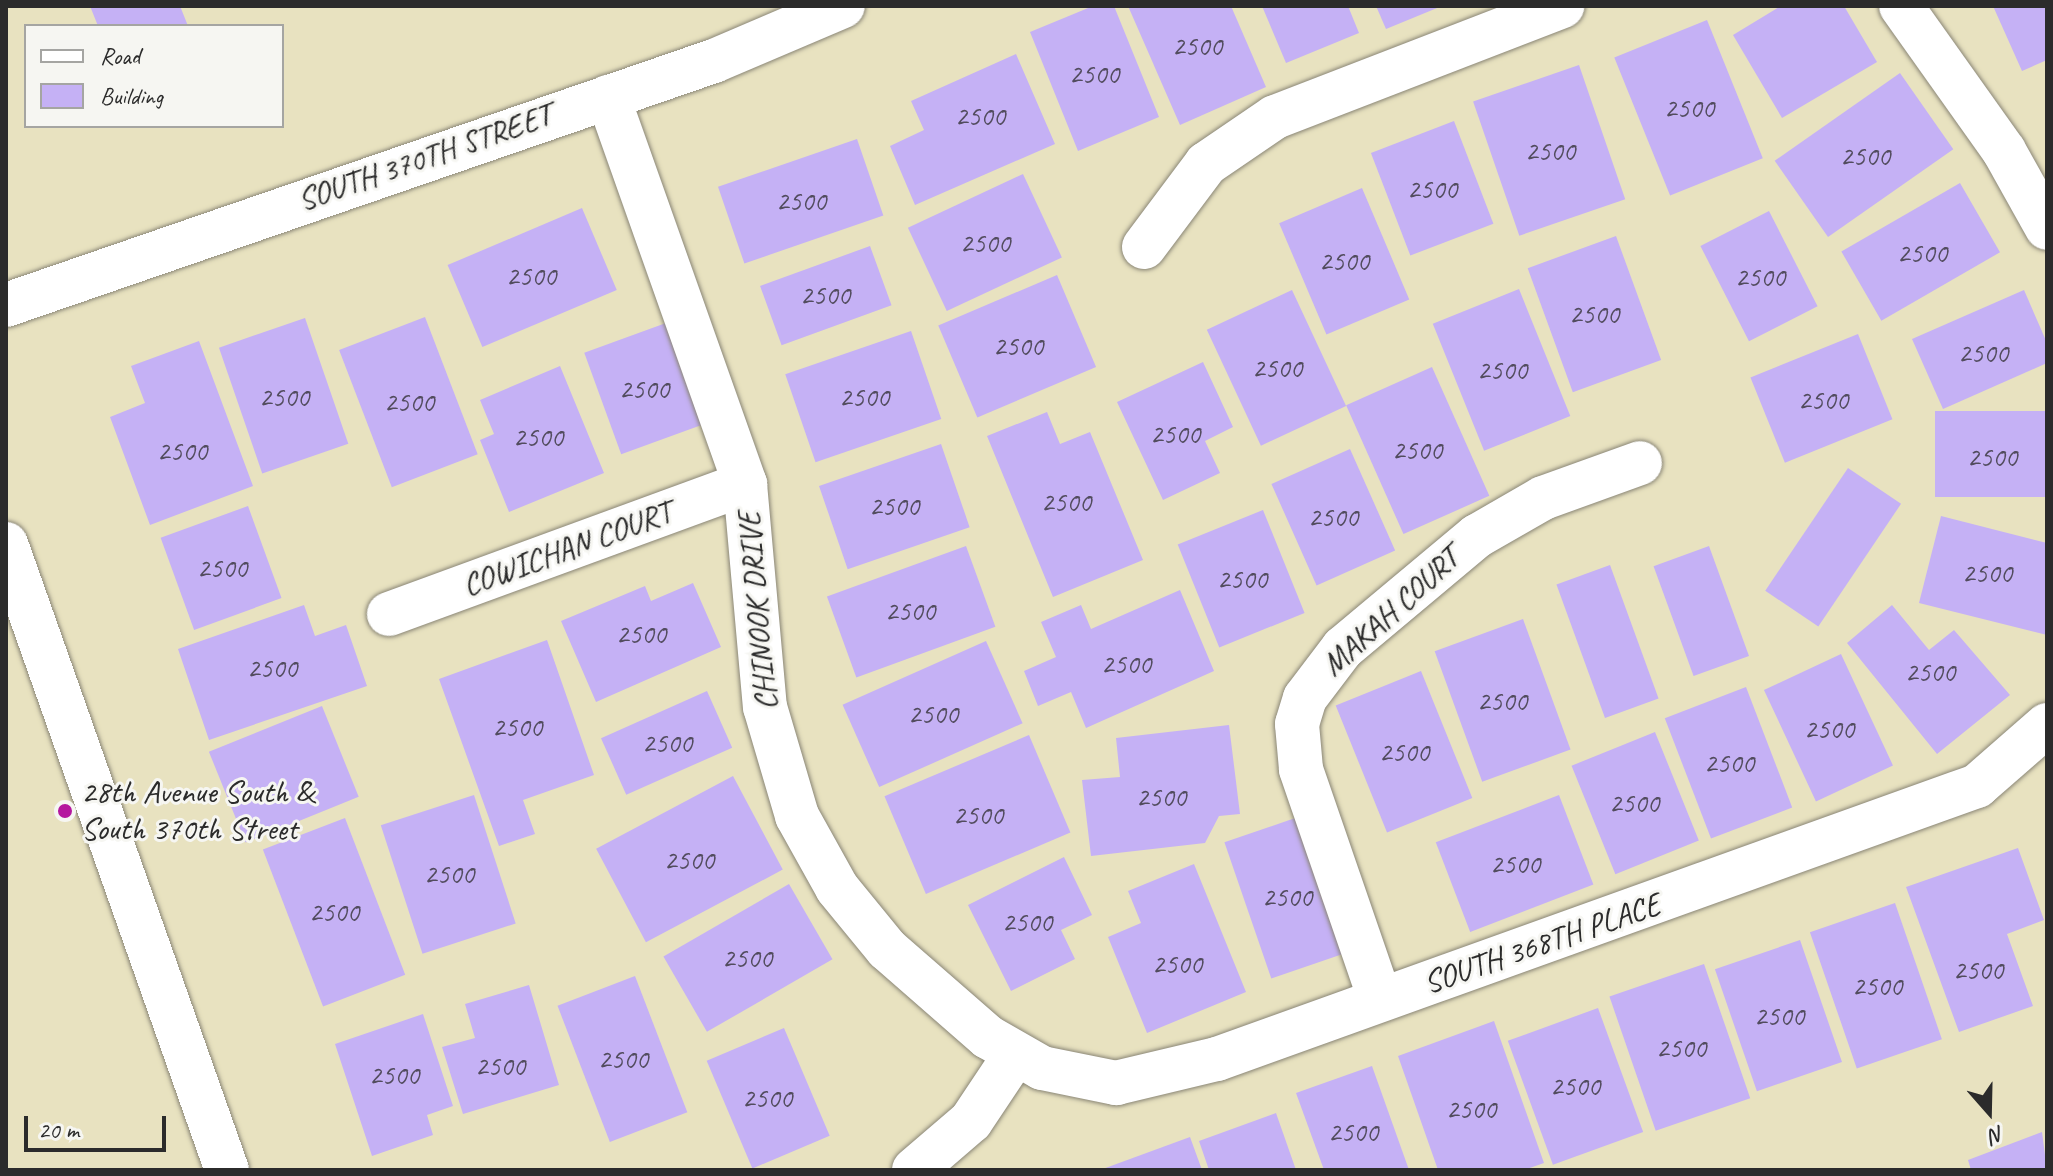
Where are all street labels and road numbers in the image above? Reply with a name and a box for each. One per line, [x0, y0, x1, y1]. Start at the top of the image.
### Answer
street label: SOUTH 370TH STREET [293, 97, 557, 219]
street label: COWICHAN COURT [458, 494, 676, 604]
street label: CHINOOK DRIVE [730, 510, 786, 712]
street label: MAKAH COURT [1314, 540, 1468, 684]
street label: SOUTH 368TH PLACE [1418, 885, 1666, 1003]

